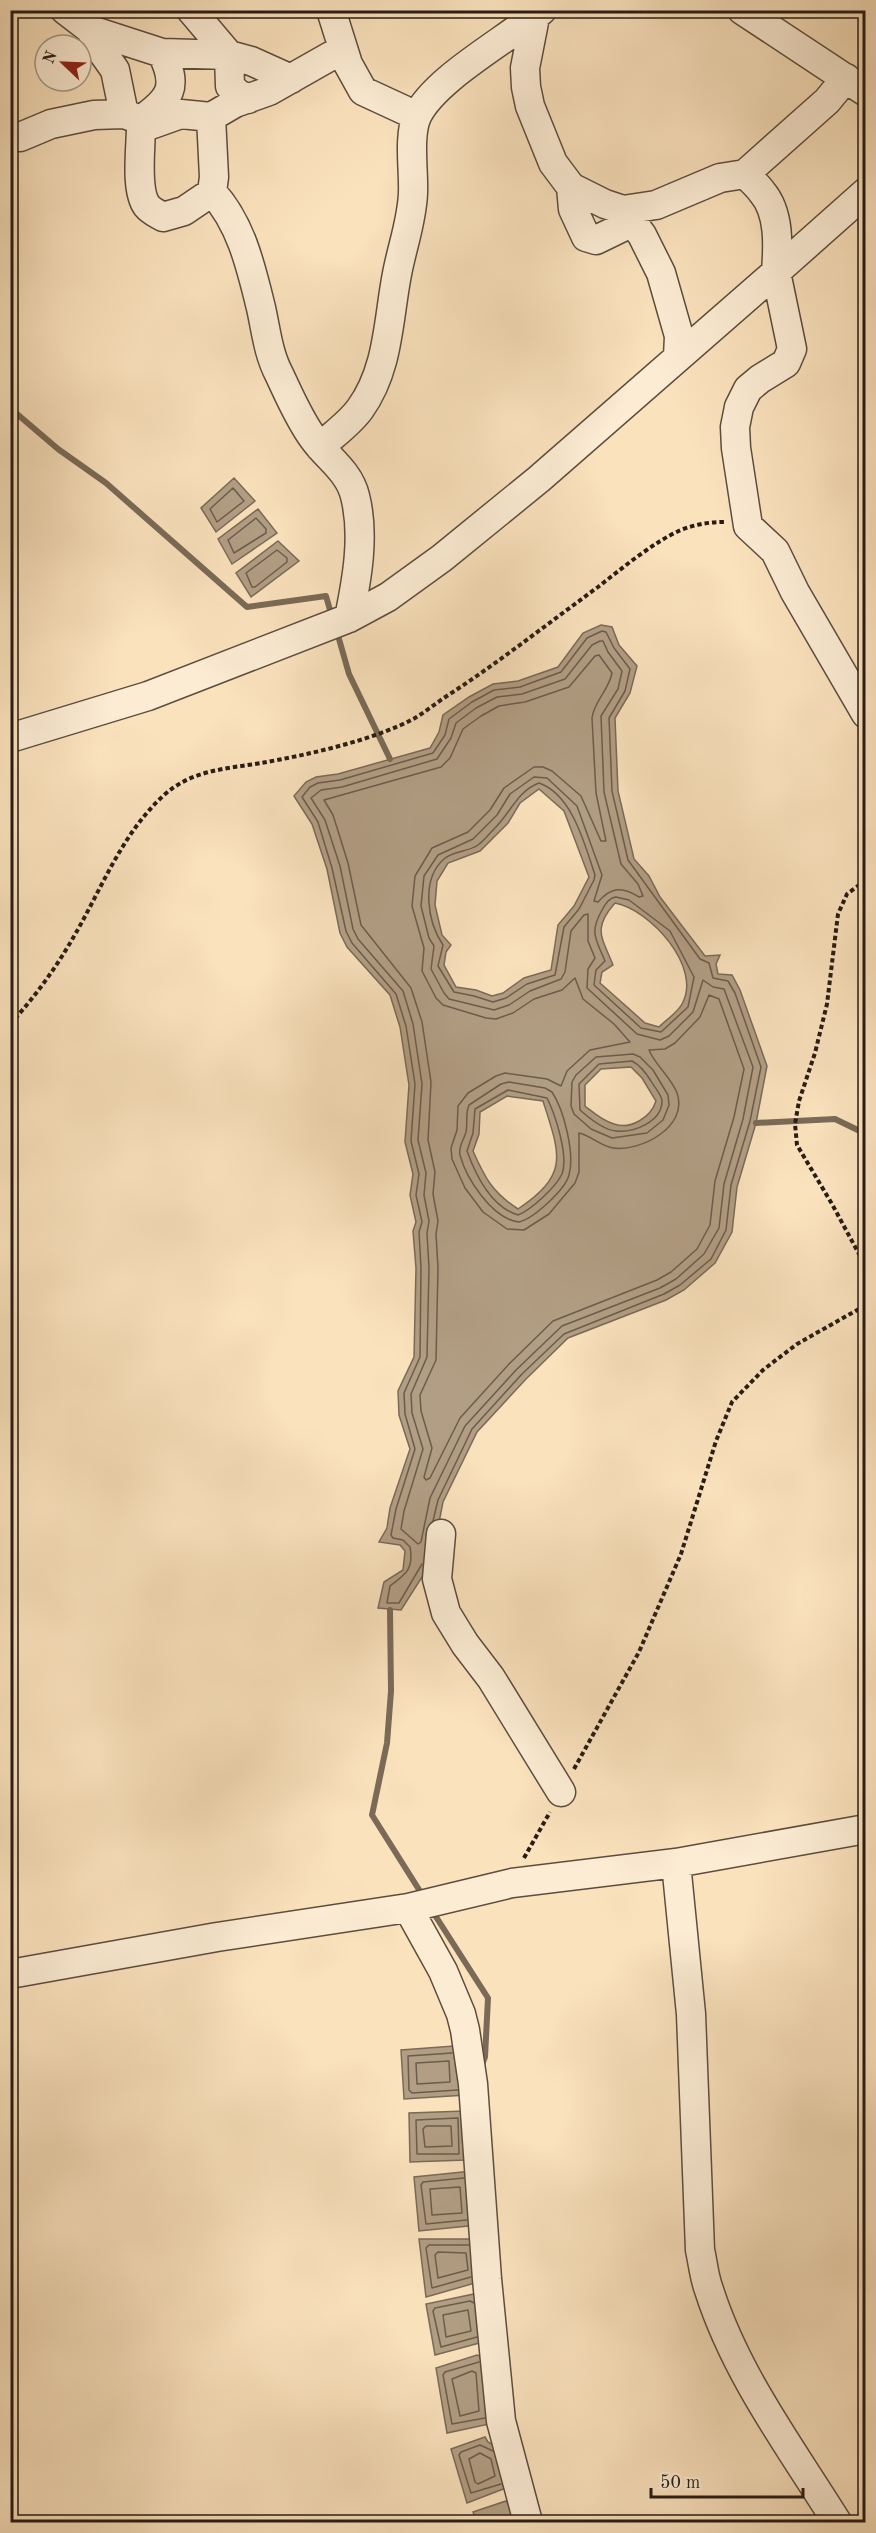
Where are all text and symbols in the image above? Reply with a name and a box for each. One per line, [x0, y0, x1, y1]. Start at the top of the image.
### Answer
north arrow [33, 33, 93, 93]
text: N [41, 48, 61, 67]
scale bar [651, 2461, 802, 2499]
text: 50 m [660, 2474, 700, 2492]

